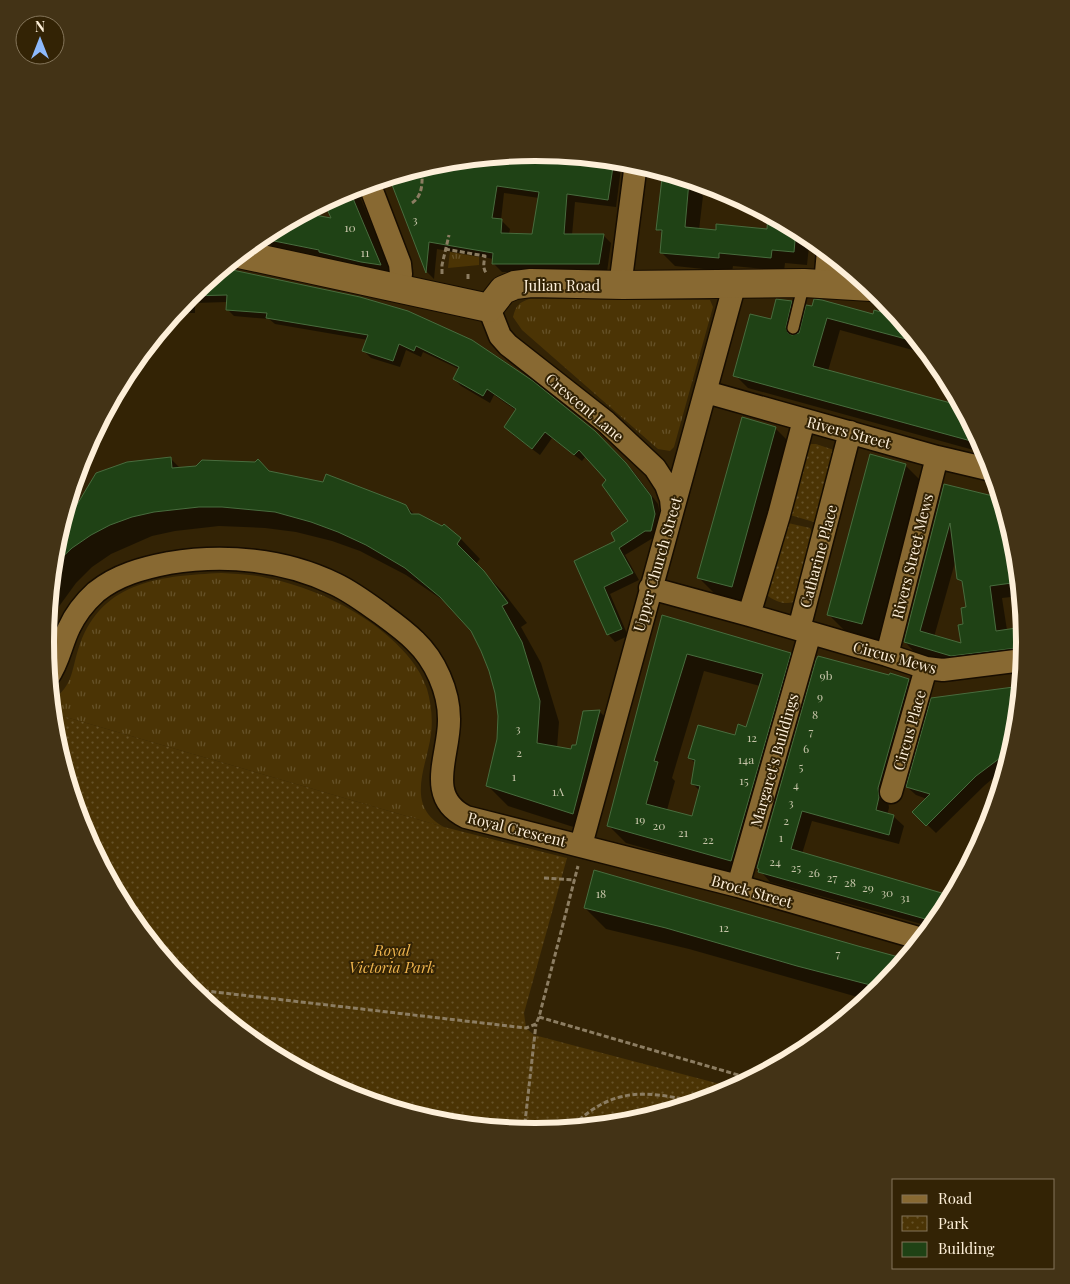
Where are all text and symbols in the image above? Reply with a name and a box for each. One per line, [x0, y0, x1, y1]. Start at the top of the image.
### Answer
north arrow [15, 15, 65, 65]
text: N [35, 17, 45, 36]
house number: 3 [412, 211, 418, 227]
house number: 10 [344, 219, 356, 235]
house number: 11 [361, 244, 370, 260]
street label: Julian Road [523, 275, 600, 295]
street label: Crescent Lane [542, 368, 628, 446]
street label: Rivers Street [805, 411, 894, 453]
street label: Rivers Street Mews [887, 491, 937, 621]
street label: Upper Church Street [628, 494, 686, 634]
street label: Catharine Place [795, 502, 841, 610]
street label: Circus Mews [851, 636, 939, 678]
house number: 9b [820, 667, 833, 683]
street label: Circus Place [888, 687, 930, 773]
house number: 9 [817, 688, 823, 704]
street label: Margaret's Buildings [745, 691, 803, 829]
house number: 8 [812, 706, 818, 722]
house number: 3 [515, 720, 521, 736]
house number: 7 [809, 723, 814, 739]
house number: 12 [747, 729, 757, 745]
house number: 6 [803, 740, 809, 756]
house number: 2 [516, 744, 522, 760]
house number: 14a [738, 751, 754, 767]
house number: 5 [799, 758, 804, 774]
house number: 1 [512, 768, 517, 784]
house number: 15 [739, 772, 749, 788]
house number: 4 [793, 776, 799, 792]
house number: 1A [552, 783, 564, 799]
house number: 3 [788, 794, 794, 810]
street label: Royal Crescent [466, 807, 569, 851]
house number: 19 [635, 811, 645, 827]
house number: 2 [783, 812, 789, 828]
house number: 20 [653, 817, 665, 833]
house number: 21 [678, 824, 689, 840]
house number: 1 [779, 829, 784, 845]
house number: 22 [702, 831, 714, 847]
house number: 24 [769, 853, 781, 869]
house number: 25 [791, 859, 801, 875]
house number: 26 [808, 864, 820, 880]
house number: 27 [827, 869, 837, 885]
street label: Brock Street [709, 870, 795, 912]
house number: 28 [844, 874, 856, 890]
house number: 29 [862, 879, 874, 895]
house number: 30 [881, 884, 893, 900]
house number: 18 [596, 885, 606, 901]
house number: 31 [900, 889, 910, 905]
house number: 12 [719, 919, 729, 935]
park label: Royal Victoria Park [349, 940, 435, 977]
house number: 7 [836, 945, 841, 961]
legend [892, 1179, 1055, 1269]
text: Road [938, 1188, 972, 1208]
text: Park [938, 1213, 970, 1233]
text: Building [938, 1238, 995, 1258]

